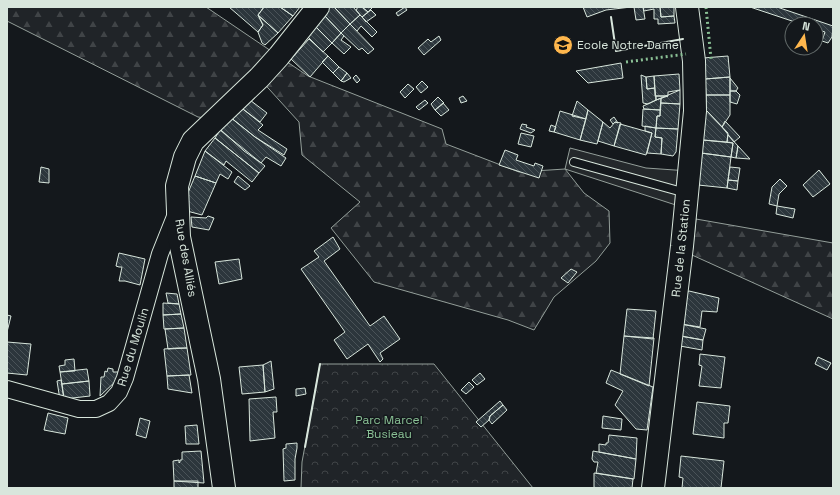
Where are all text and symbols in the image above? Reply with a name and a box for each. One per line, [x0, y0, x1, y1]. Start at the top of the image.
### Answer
north arrow [784, 16, 824, 56]
text: N [801, 19, 811, 34]
school or university icon: Ecole Notre Dame [552, 34, 574, 56]
place label: Ecole Notre Dame [577, 37, 679, 53]
street label: Rue de la Station [668, 198, 694, 298]
street label: Rue des Alliés [171, 218, 201, 298]
street label: Rue du Moulin [113, 306, 153, 388]
park label: Parc Marcel Busieau [355, 412, 423, 442]

